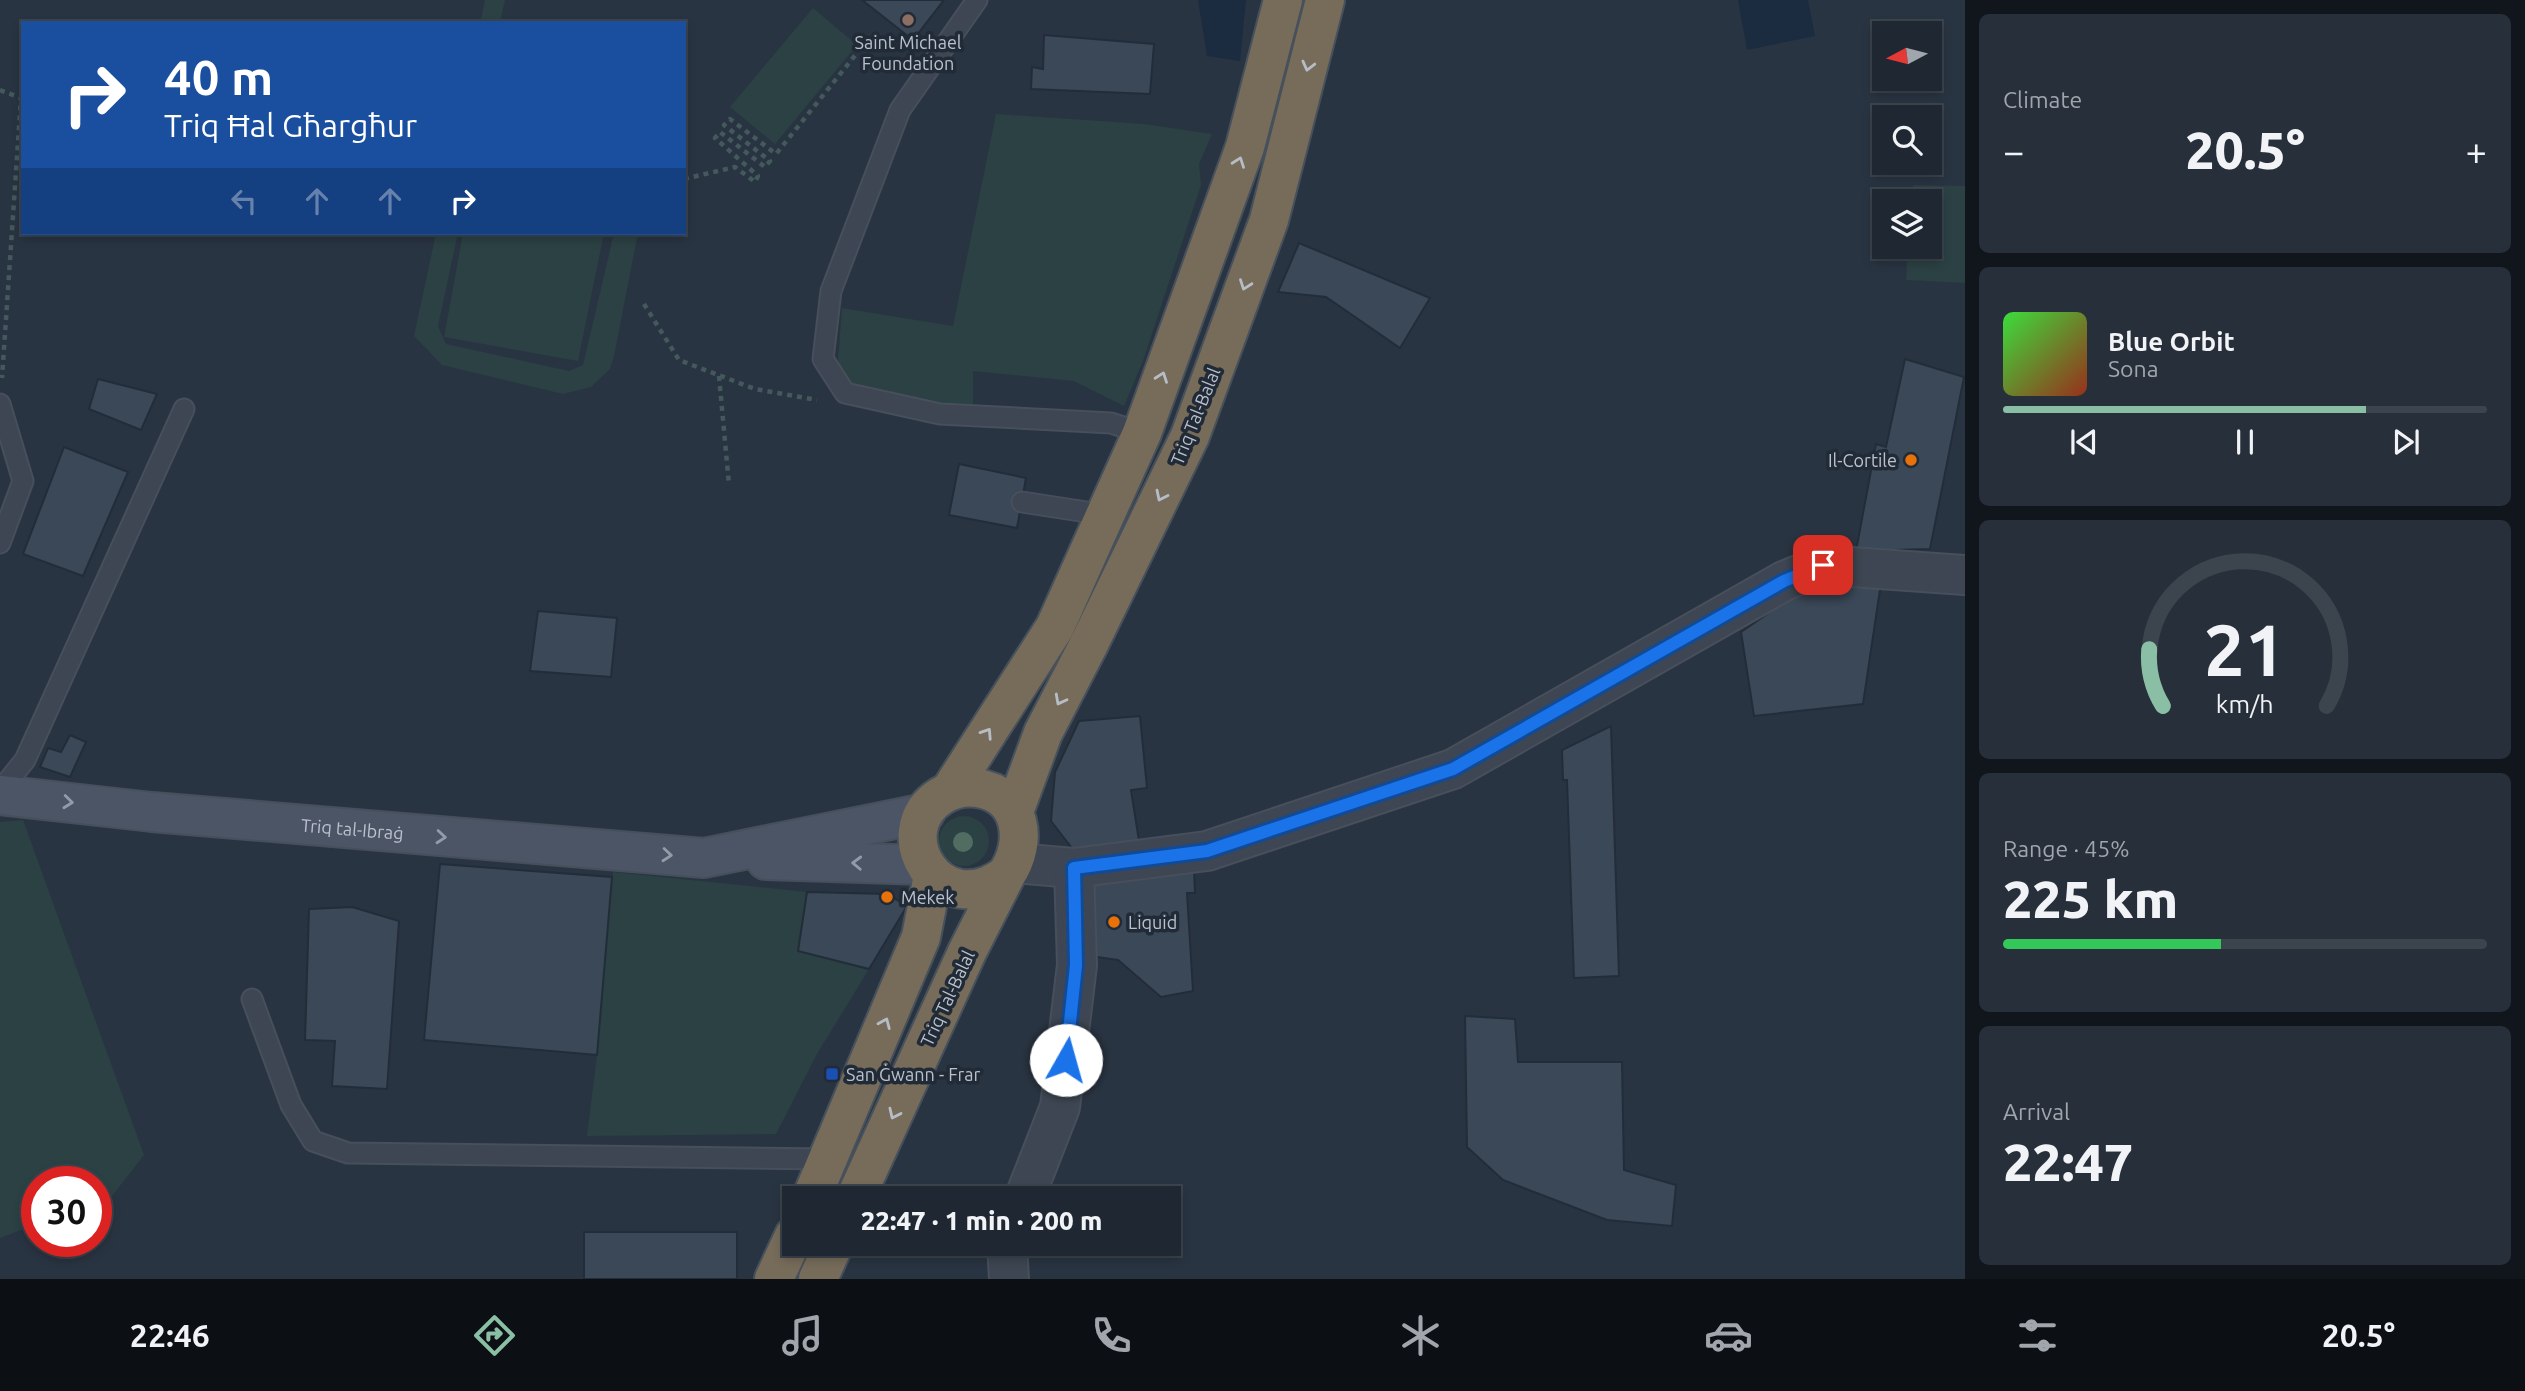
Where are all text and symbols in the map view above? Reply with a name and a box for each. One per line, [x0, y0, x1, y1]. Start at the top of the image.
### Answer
marker: Saint Michael Foundation [900, 12, 916, 28]
north arrow [1872, 21, 1942, 91]
map controls [1872, 21, 1942, 259]
place label: Saint Michael Foundation [854, 32, 962, 73]
icon: right [49, 49, 140, 140]
text: 40 m [164, 49, 273, 104]
one-way arrow [1302, 60, 1316, 72]
text: Climate [2003, 87, 2082, 112]
button: search [1872, 105, 1942, 175]
text: Triq Ħal Għargħur [164, 107, 417, 143]
text: 20.5° [2185, 121, 2305, 179]
text: − [2003, 130, 2024, 172]
text: + [2466, 130, 2487, 172]
one-way arrow [1231, 157, 1245, 169]
icon: left [225, 182, 263, 220]
icon: ahead [298, 182, 336, 220]
icon: ahead [371, 182, 409, 220]
icon: right [444, 182, 482, 220]
button: layers [1872, 189, 1942, 259]
one-way arrow [1239, 278, 1253, 290]
text: Blue Orbit [2108, 327, 2235, 356]
text: Sona [2108, 356, 2158, 381]
street label: Triq Tal-Balal [1166, 364, 1224, 468]
one-way arrow [1154, 371, 1168, 383]
icon: previous [2065, 423, 2103, 461]
icon: pause [2226, 423, 2264, 461]
icon: next [2387, 423, 2425, 461]
place label: Il-Cortile [1828, 450, 1897, 470]
marker: Il-Cortile [1903, 452, 1919, 468]
one-way arrow [1155, 489, 1169, 501]
pin [1793, 535, 1853, 595]
icon: arrive [1804, 546, 1842, 584]
text: 21 [2204, 608, 2286, 690]
text: km/h [2216, 689, 2274, 717]
one-way arrow [1055, 693, 1069, 705]
one-way arrow [978, 728, 991, 741]
one-way arrow [62, 795, 74, 810]
street label: Triq tal-Ibraġ [300, 814, 405, 843]
one-way arrow [436, 829, 447, 844]
text: Range · 45% [2003, 836, 2130, 861]
one-way arrow [662, 847, 673, 862]
one-way arrow [851, 855, 862, 870]
text: 225 km [2003, 870, 2178, 928]
place label: Mekek [901, 887, 954, 907]
marker: Mekek [879, 889, 895, 905]
place label: Liquid [1128, 912, 1177, 932]
marker: Liquid [1106, 914, 1122, 930]
street label: Triq Tal-Balal [916, 947, 978, 1049]
one-way arrow [877, 1018, 891, 1030]
position arrow [1029, 1023, 1103, 1097]
place label: San Ġwann - Frar [846, 1064, 980, 1084]
marker: San Ġwann - Frar [824, 1066, 840, 1082]
text: Arrival [2003, 1099, 2070, 1124]
one-way arrow [888, 1106, 902, 1119]
text: 22:47 [2003, 1133, 2133, 1191]
speed limit sign: 30 [21, 1166, 112, 1257]
text: 22:47 · 1 min · 200 m [861, 1206, 1102, 1235]
icon: directions [470, 1311, 519, 1360]
icon: music [778, 1311, 827, 1360]
icon: phone [1087, 1311, 1136, 1360]
icon: climate [1396, 1311, 1445, 1360]
icon: car [1704, 1311, 1753, 1360]
icon: filters [2013, 1311, 2062, 1360]
text: 22:46 [130, 1317, 210, 1353]
text: 20.5° [2322, 1317, 2395, 1353]

